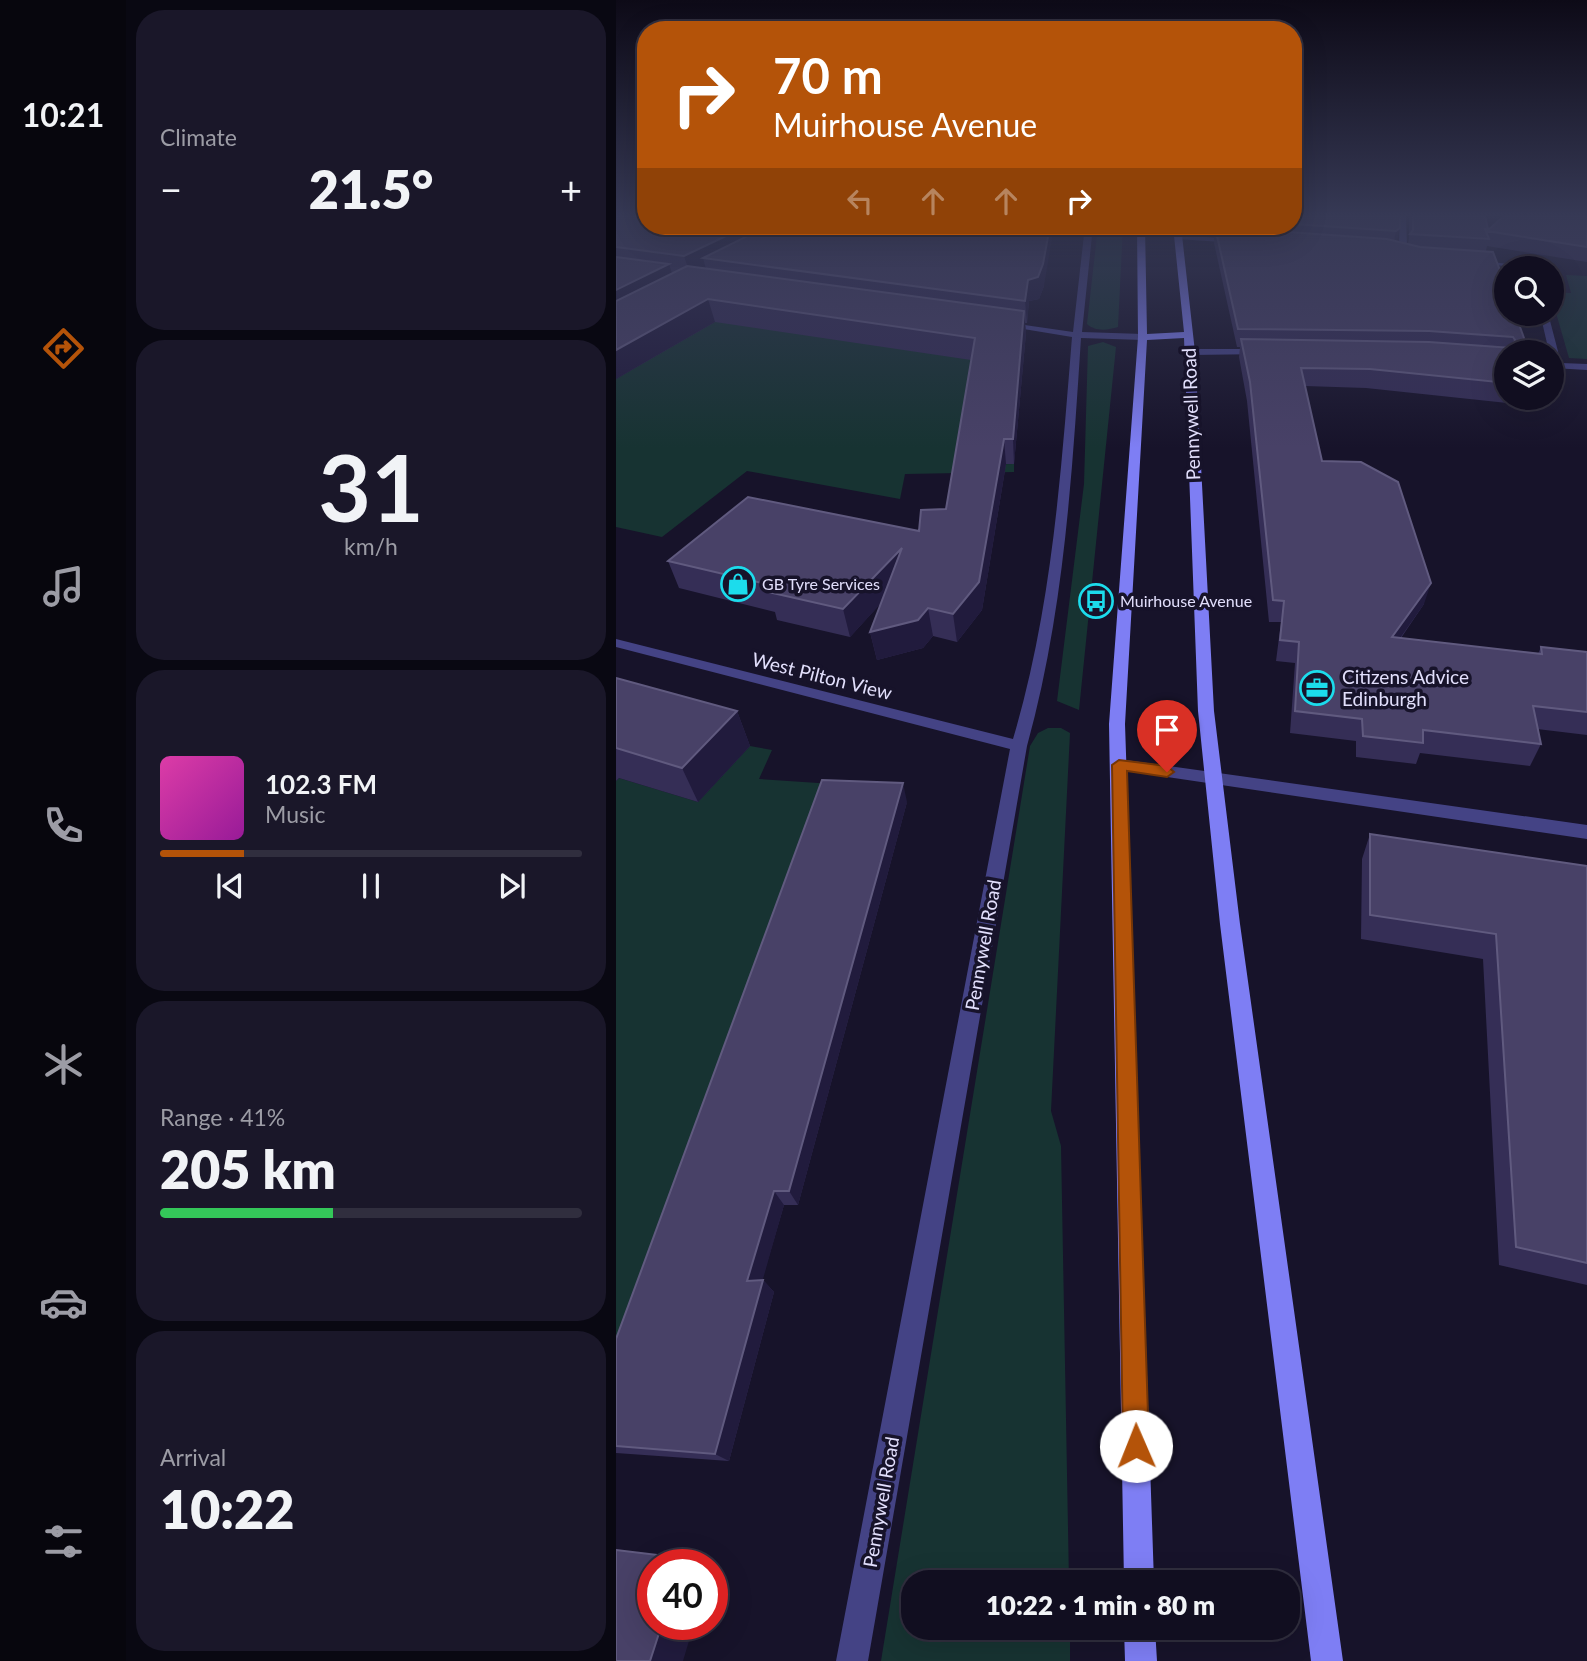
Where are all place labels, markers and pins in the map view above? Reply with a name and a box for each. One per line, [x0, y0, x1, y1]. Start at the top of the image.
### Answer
shop icon: GB Tyre Services [719, 565, 757, 603]
place label: GB Tyre Services [762, 574, 880, 593]
bus stop icon: Muirhouse Avenue [1077, 582, 1115, 620]
place label: Muirhouse Avenue [1120, 591, 1252, 610]
place label: Citizens Advice Edinburgh [1342, 665, 1469, 710]
office icon: Citizens Advice Edinburgh [1298, 669, 1336, 707]
pin [1137, 700, 1197, 772]

